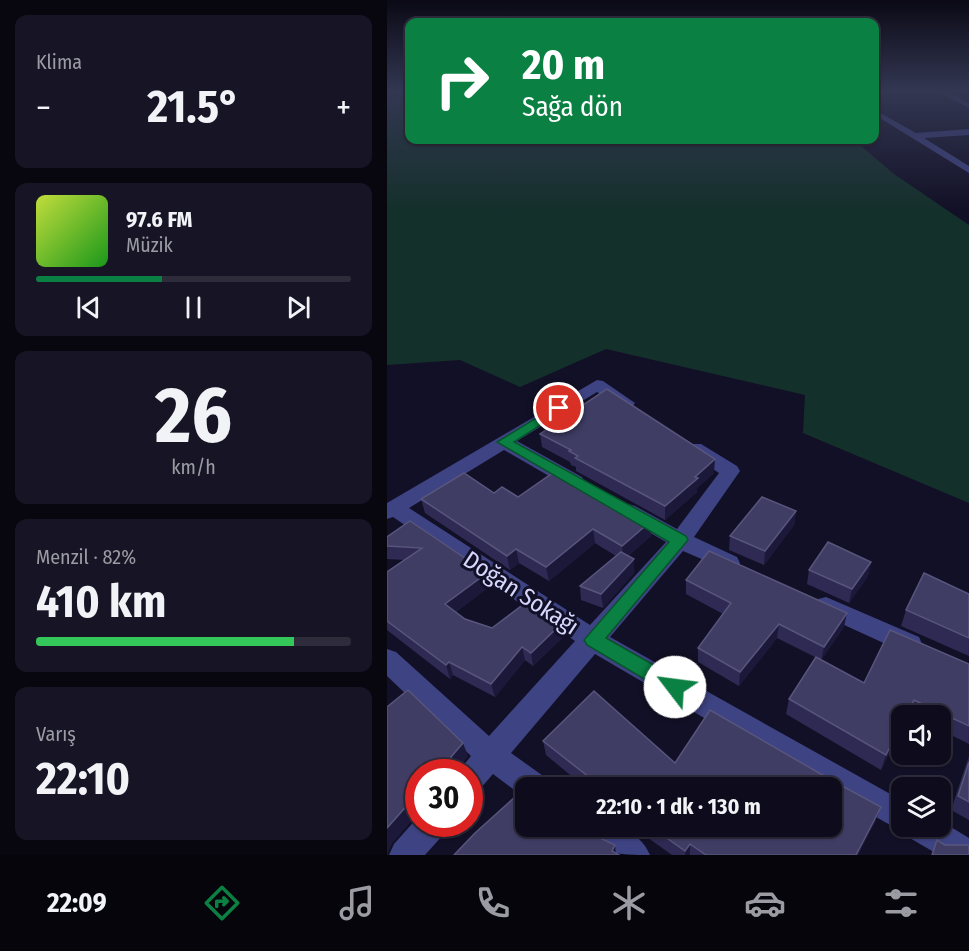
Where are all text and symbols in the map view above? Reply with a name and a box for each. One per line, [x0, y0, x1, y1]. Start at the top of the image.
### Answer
text: 20 m [522, 40, 605, 90]
icon: right [423, 42, 501, 120]
text: Klima [36, 50, 82, 74]
text: 21.5° [147, 80, 240, 134]
text: − [36, 88, 51, 128]
text: + [336, 88, 351, 128]
text: Sağa dön [522, 91, 623, 123]
text: 97.6 FM [126, 206, 192, 233]
text: Müzik [126, 233, 173, 257]
icon: previous [72, 291, 105, 324]
icon: pause [177, 291, 210, 324]
icon: next [282, 291, 315, 324]
text: 26 [155, 369, 232, 463]
pin [533, 382, 584, 433]
icon: arrive [542, 391, 575, 424]
text: km/h [171, 455, 216, 479]
text: Menzil · 82% [36, 545, 136, 569]
street label: Doğan Sokağı [458, 545, 584, 641]
text: 410 km [36, 575, 166, 629]
position arrow [643, 655, 707, 719]
map controls [891, 705, 951, 837]
button: sound [891, 705, 951, 765]
text: Varış [36, 722, 76, 746]
text: 22:10 [36, 752, 130, 806]
speed limit sign: 30 [405, 759, 483, 837]
button: layers [891, 777, 951, 837]
text: 22:10 · 1 dk · 130 m [596, 793, 761, 820]
icon: directions [201, 882, 243, 924]
icon: music [336, 882, 378, 924]
icon: phone [472, 882, 514, 924]
icon: climate [608, 882, 650, 924]
icon: car [744, 882, 786, 924]
icon: filters [880, 882, 922, 924]
text: 22:09 [47, 887, 107, 919]

